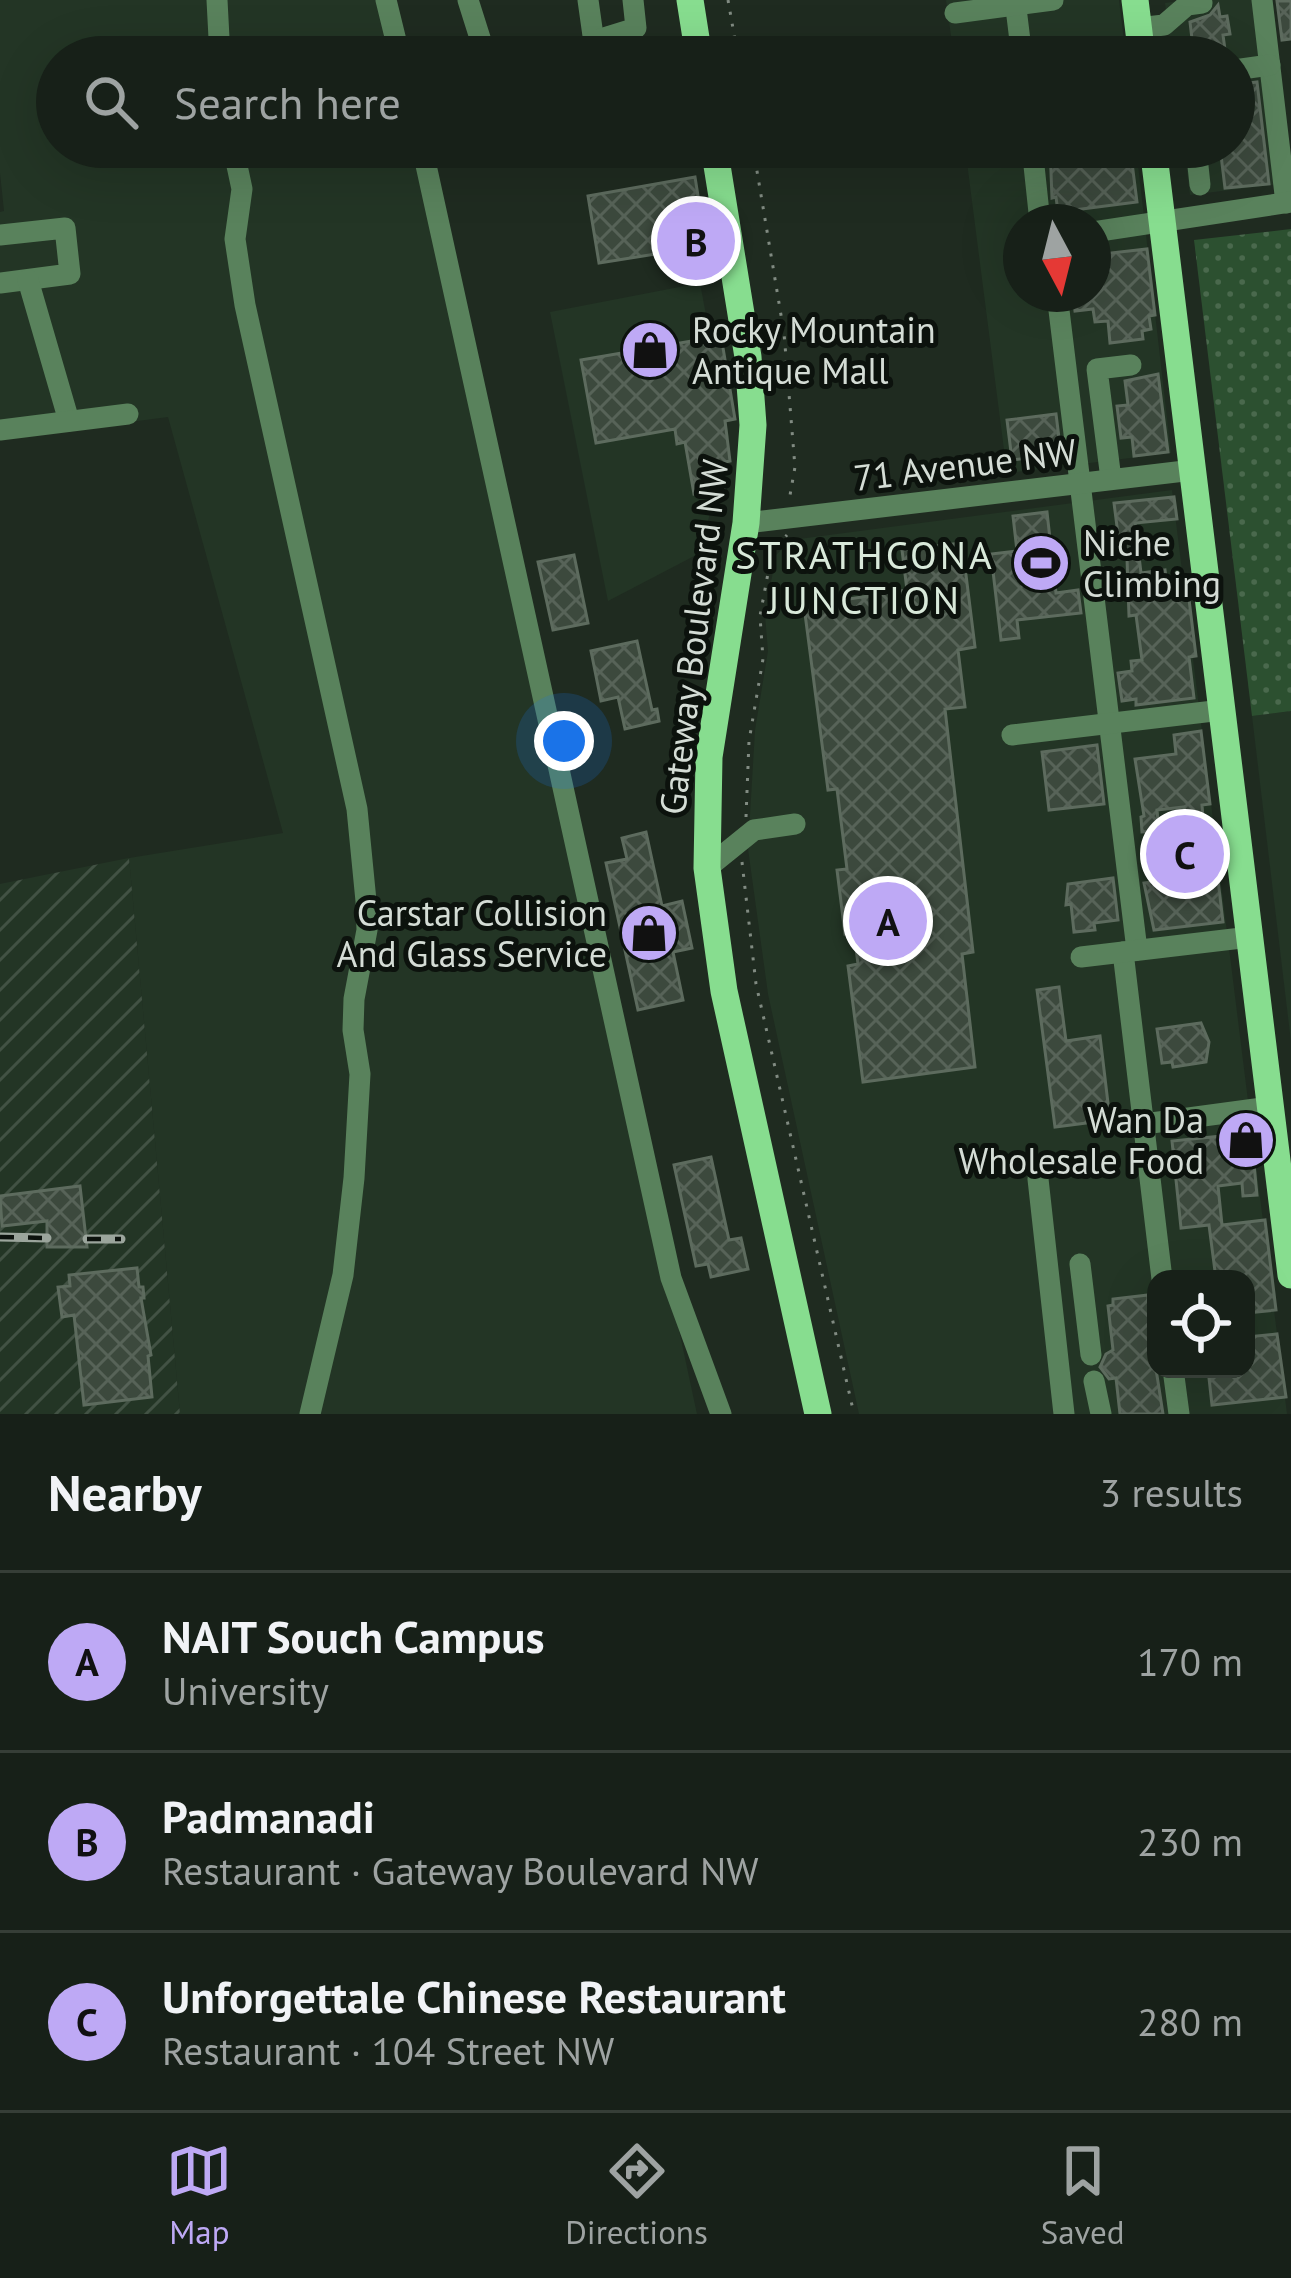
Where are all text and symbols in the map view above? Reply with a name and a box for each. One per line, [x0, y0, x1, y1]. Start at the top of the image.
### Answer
search box [36, 36, 1255, 168]
icon: search [78, 69, 144, 135]
text: Search here [174, 73, 401, 131]
pin: B [657, 196, 735, 286]
north arrow [1003, 204, 1111, 312]
place label: Rocky Mountain Antique Mall [692, 306, 936, 394]
shop icon: Rocky Mountain Antique Mall [619, 319, 681, 381]
street label: 71 Avenue NW [851, 427, 1079, 501]
street label: Gateway Boulevard NW [648, 457, 738, 817]
place label: Niche Climbing [1083, 519, 1221, 607]
district label: STRATHCONA JUNCTION [735, 529, 995, 625]
sports icon: Niche Climbing [1010, 532, 1072, 594]
your location [534, 711, 594, 771]
pin: C [1146, 809, 1224, 899]
pin: A [849, 876, 927, 966]
place label: Carstar Collision And Glass Service [337, 889, 607, 977]
shop icon: Carstar Collision And Glass Service [618, 902, 680, 964]
place label: Wan Da Wholesale Food [958, 1096, 1204, 1184]
shop icon: Wan Da Wholesale Food [1215, 1109, 1277, 1171]
map controls [1147, 1270, 1255, 1378]
button: locate [1147, 1270, 1255, 1378]
text: Nearby [48, 1459, 202, 1525]
text: 3 results [1100, 1467, 1243, 1518]
text: NAIT Souch Campus [162, 1607, 545, 1665]
text: A [75, 1636, 99, 1687]
text: 170 m [1137, 1636, 1243, 1687]
text: University [162, 1665, 329, 1716]
text: Padmanadi [162, 1787, 375, 1845]
text: B [75, 1816, 99, 1867]
text: 230 m [1137, 1816, 1243, 1867]
text: Restaurant · Gateway Boulevard NW [162, 1845, 759, 1896]
text: Unforgettale Chinese Restaurant [162, 1967, 786, 2025]
text: C [76, 1996, 98, 2047]
text: 280 m [1137, 1996, 1243, 2047]
text: Restaurant · 104 Street NW [162, 2025, 614, 2076]
tab: Map [166, 2138, 232, 2253]
tab: Directions [565, 2138, 708, 2253]
tab: Saved [1041, 2138, 1125, 2253]

